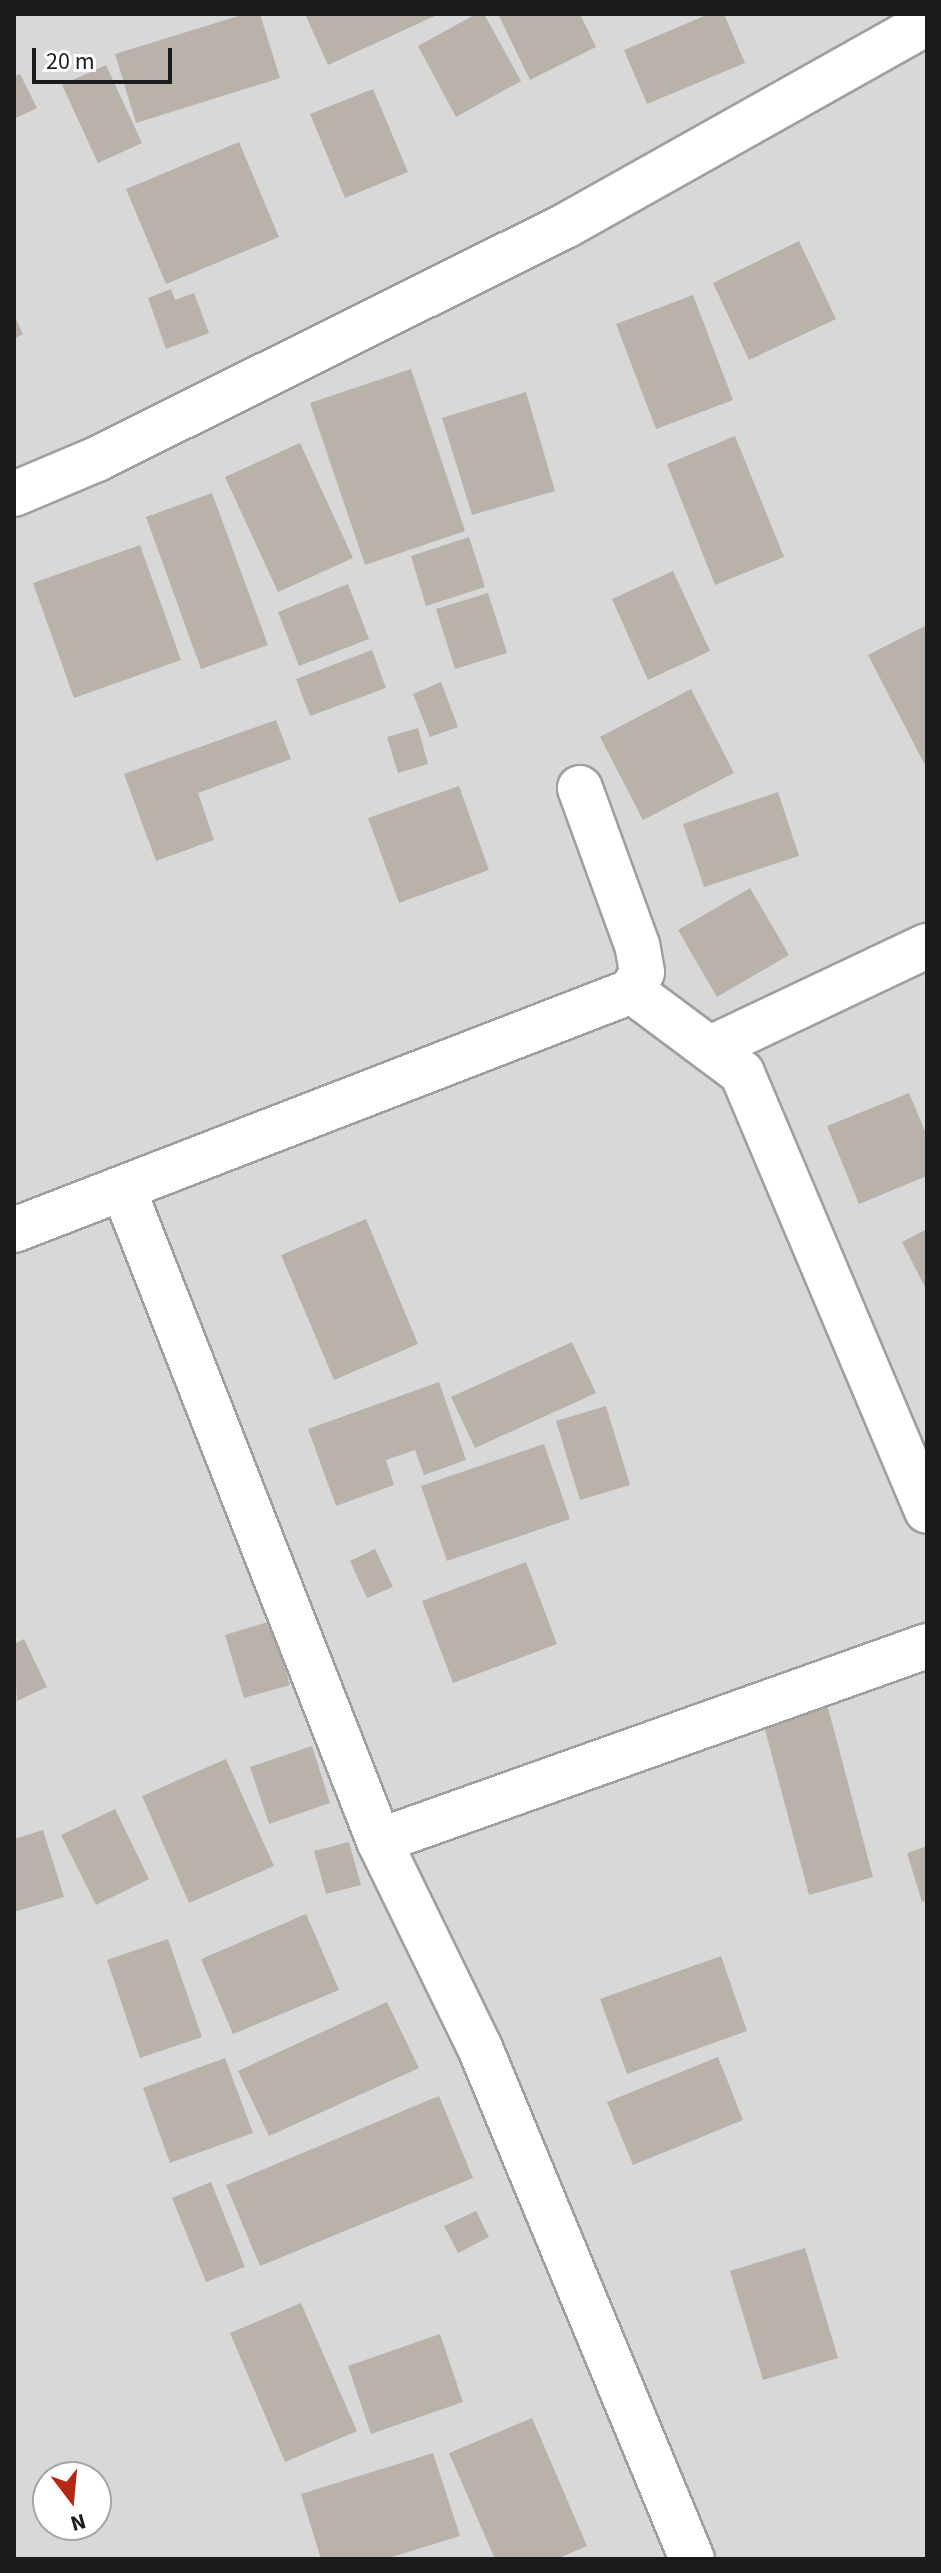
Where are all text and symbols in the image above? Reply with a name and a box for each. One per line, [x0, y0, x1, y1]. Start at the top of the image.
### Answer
scale bar [36, 32, 176, 82]
text: 20 m [46, 44, 95, 79]
north arrow [32, 2461, 112, 2541]
text: N [67, 2505, 90, 2540]

